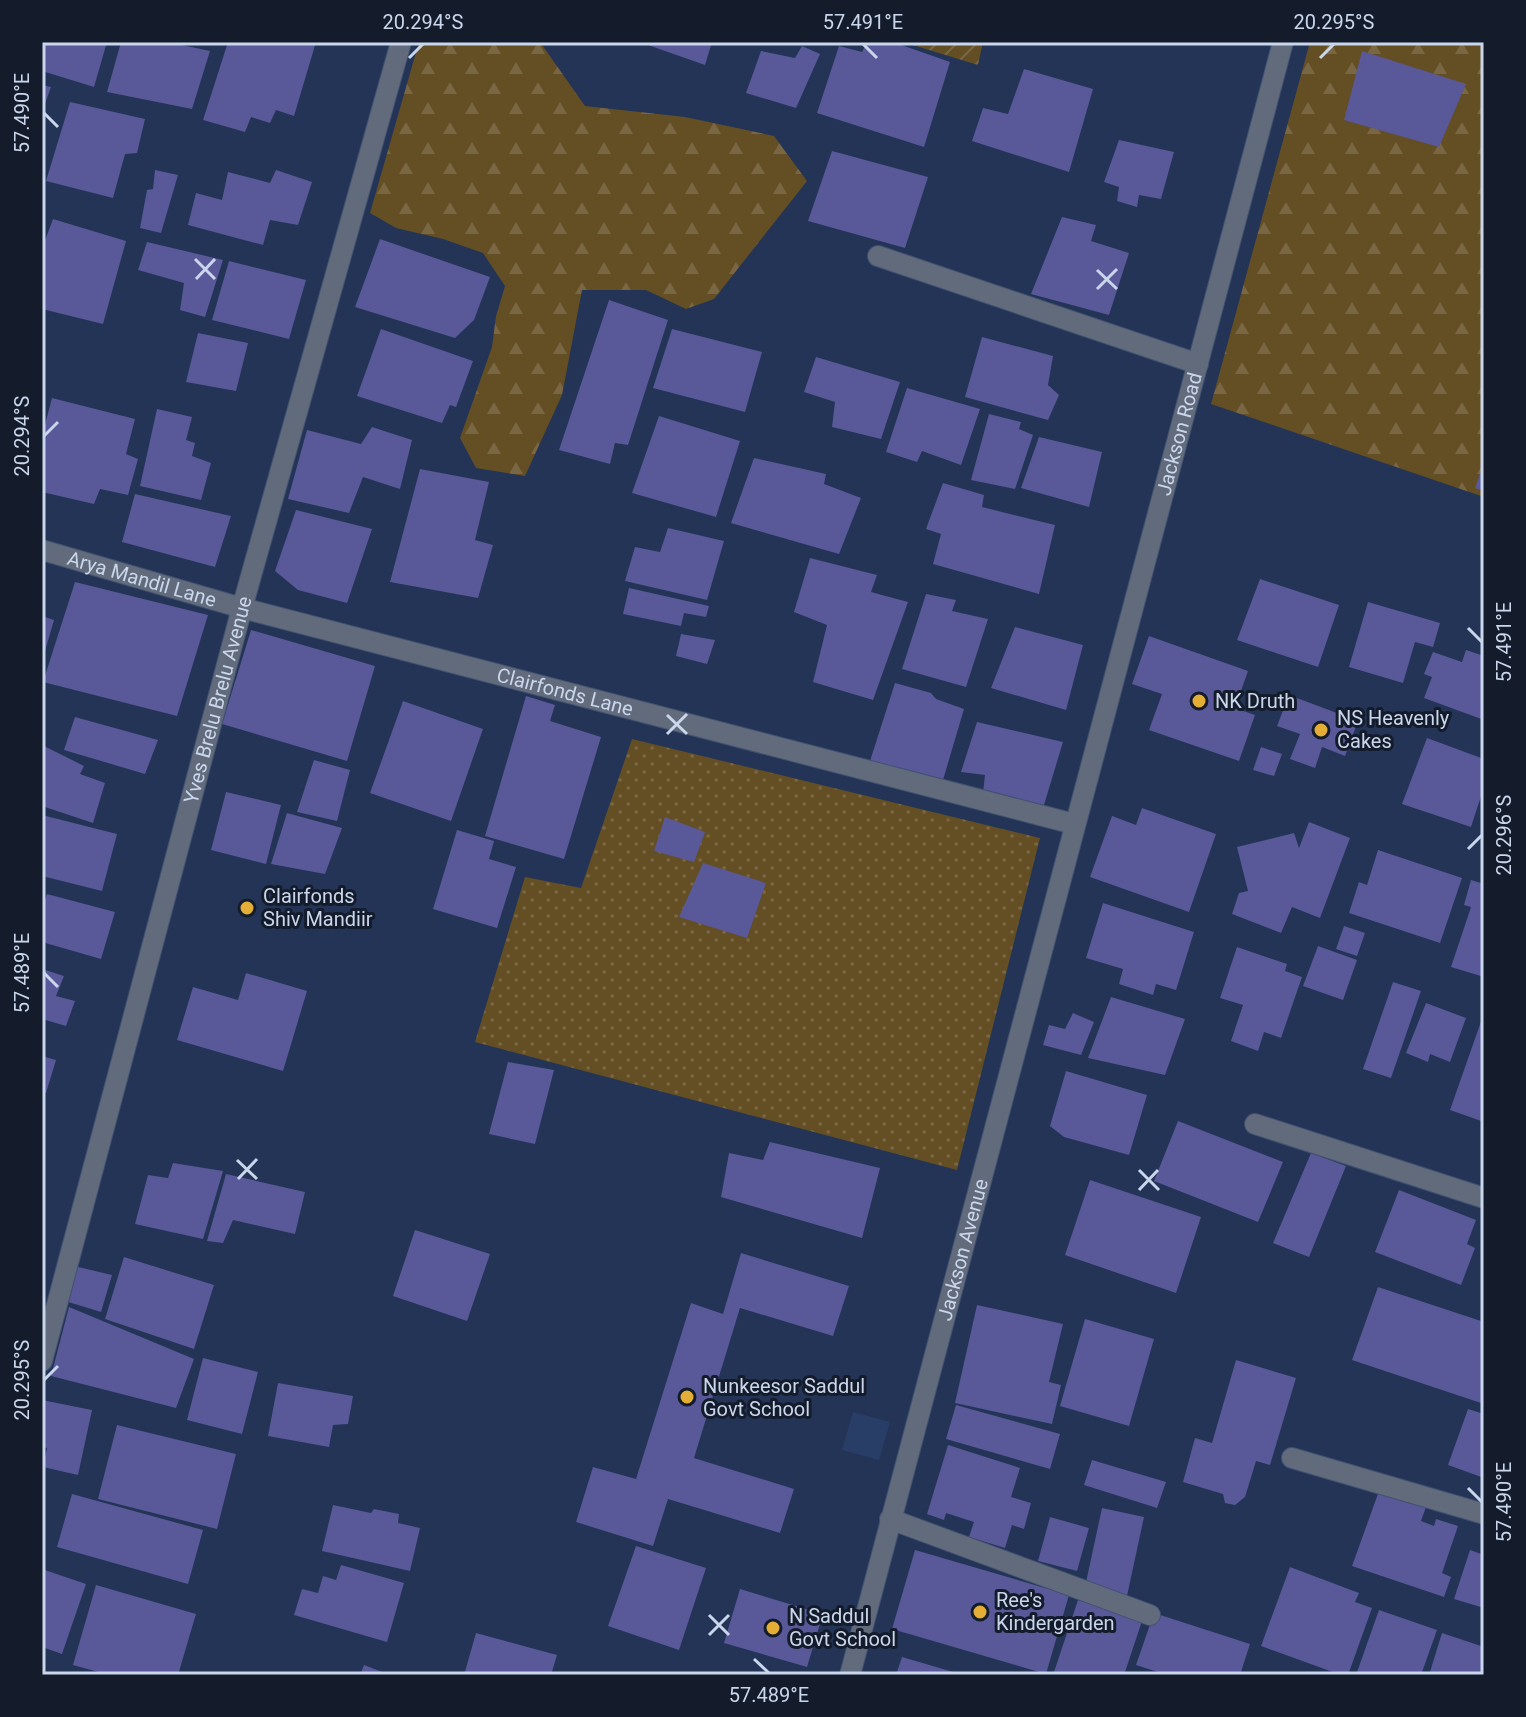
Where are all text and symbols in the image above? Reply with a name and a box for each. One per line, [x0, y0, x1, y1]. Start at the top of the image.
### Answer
text: 20.294°S [383, 10, 464, 34]
text: 57.491°E [823, 10, 903, 34]
text: 20.295°S [1294, 10, 1375, 34]
text: 57.490°E [10, 73, 34, 153]
street label: Jackson Road [1151, 370, 1207, 498]
text: 20.294°S [10, 395, 34, 476]
street label: Arya Mandil Lane [65, 546, 219, 612]
street label: Yves Brelu Brelu Avenue [179, 593, 257, 806]
text: 57.491°E [1492, 602, 1516, 682]
street label: Clairfonds Lane [494, 663, 636, 721]
place label: NK Druth [1215, 689, 1295, 713]
marker: NK Druth [1190, 692, 1208, 710]
place label: NS Heavenly Cakes [1337, 706, 1450, 753]
marker: NS Heavenly Cakes [1312, 721, 1330, 739]
text: 20.296°S [1492, 794, 1516, 875]
place label: Clairfonds Shiv Mandiir [263, 884, 373, 931]
marker: Clairfonds Shiv Mandiir [238, 899, 256, 917]
text: 57.489°E [10, 933, 34, 1013]
street label: Jackson Avenue [932, 1176, 993, 1323]
text: 20.295°S [10, 1339, 34, 1420]
place label: Nunkeesor Saddul Govt School [703, 1374, 865, 1421]
marker: Nunkeesor Saddul Govt School [678, 1388, 696, 1406]
text: 57.490°E [1492, 1462, 1516, 1542]
place label: Ree's Kindergarden [996, 1588, 1115, 1635]
marker: Ree's Kindergarden [971, 1603, 989, 1621]
place label: N Saddul Govt School [789, 1604, 896, 1651]
marker: N Saddul Govt School [764, 1619, 782, 1637]
text: 57.489°E [729, 1683, 809, 1707]

